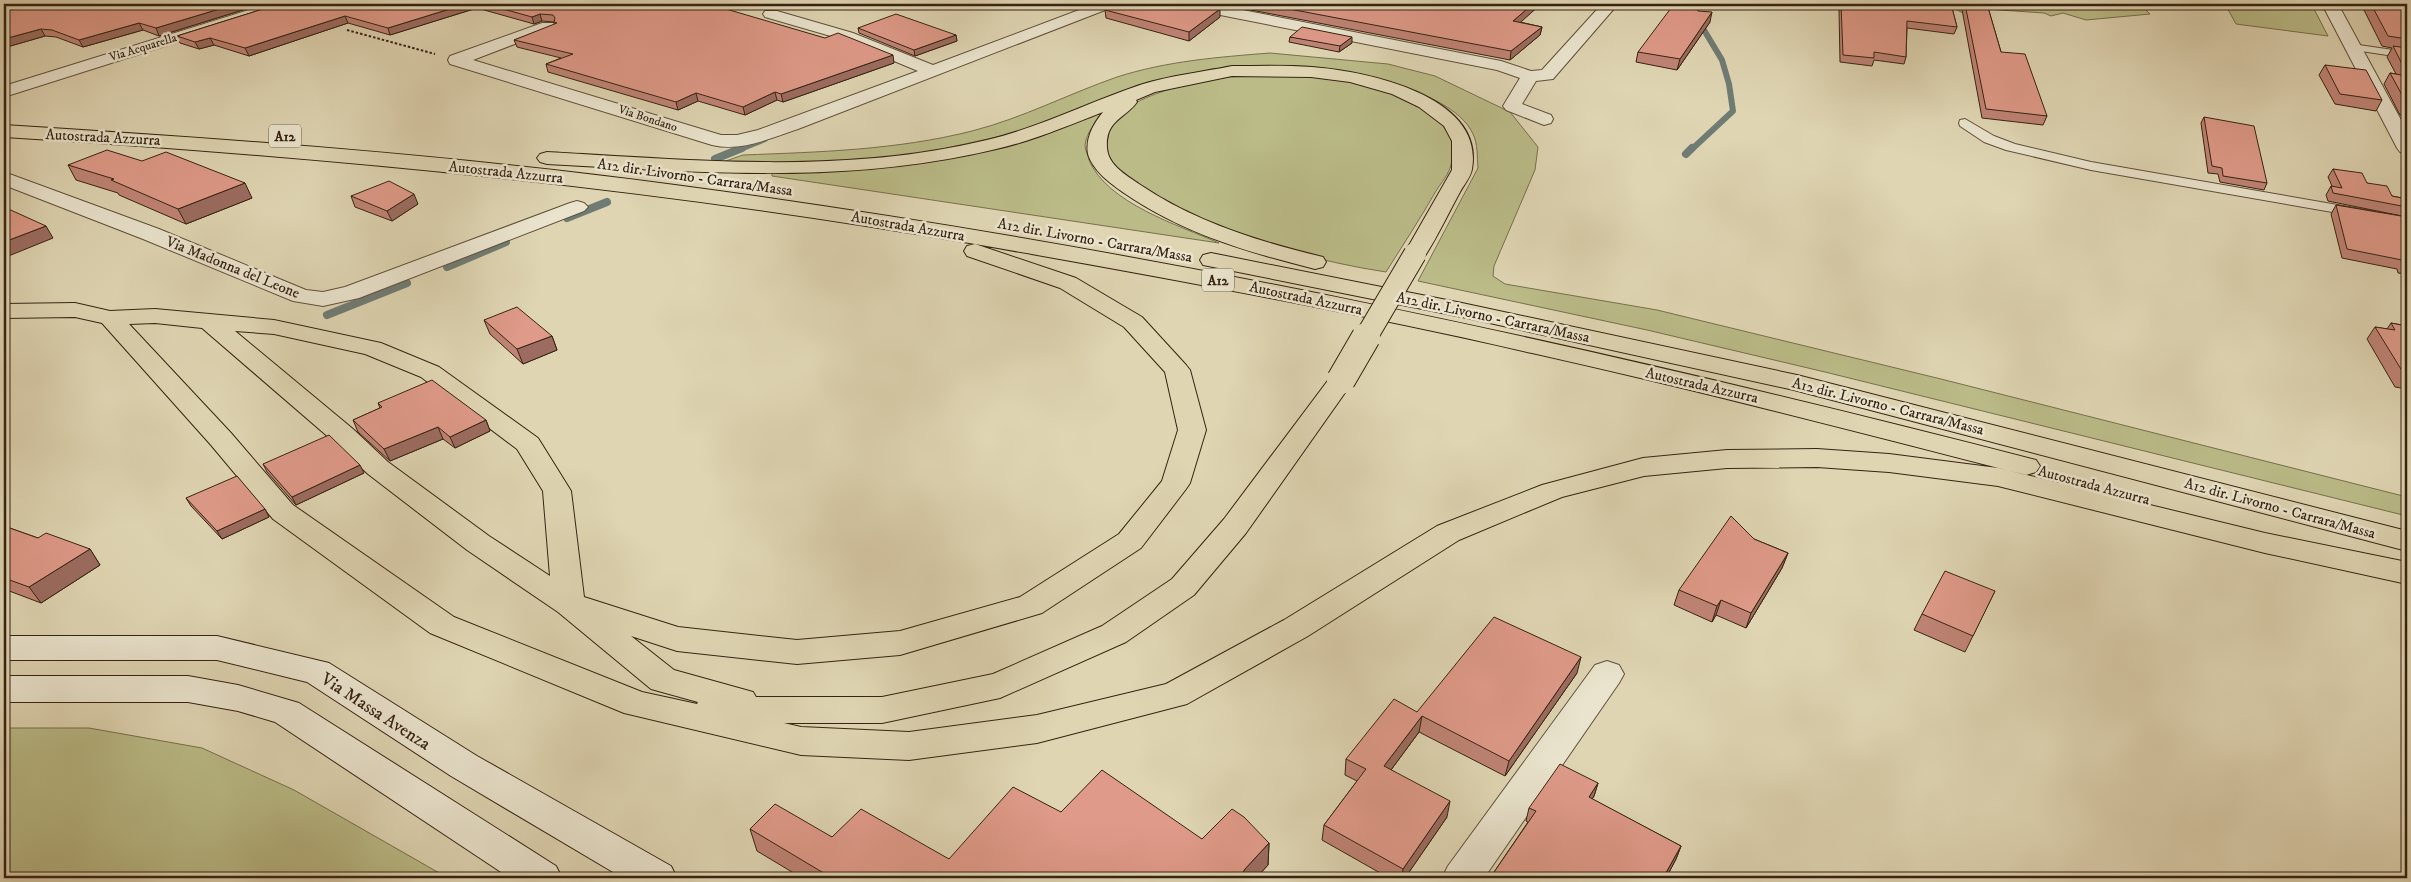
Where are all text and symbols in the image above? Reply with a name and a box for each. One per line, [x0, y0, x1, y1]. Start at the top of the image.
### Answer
street label: Via Acquarella [107, 30, 179, 65]
street label: Via Bondano [616, 102, 679, 135]
road number: A12 [269, 124, 301, 148]
street label: Autostrada Azzurra [45, 125, 162, 150]
street label: A12 dir. Livorno - Carrara/Massa [596, 154, 794, 201]
street label: Autostrada Azzurra [448, 157, 565, 188]
street label: Autostrada Azzurra [850, 207, 967, 246]
street label: A12 dir. Livorno - Carrara/Massa [996, 214, 1194, 267]
street label: Via Madonna del Leone [162, 232, 303, 303]
road number: A12 [1202, 268, 1234, 292]
street label: Autostrada Azzurra [1248, 277, 1365, 320]
street label: A12 dir. Livorno - Carrara/Massa [1394, 288, 1592, 347]
street label: Autostrada Azzurra [1644, 363, 1761, 408]
street label: A12 dir. Livorno - Carrara/Massa [1790, 373, 1986, 440]
street label: Autostrada Azzurra [2036, 461, 2153, 510]
street label: A12 dir. Livorno - Carrara/Massa [2182, 474, 2378, 543]
street label: Via Massa Avenza [316, 668, 435, 756]

